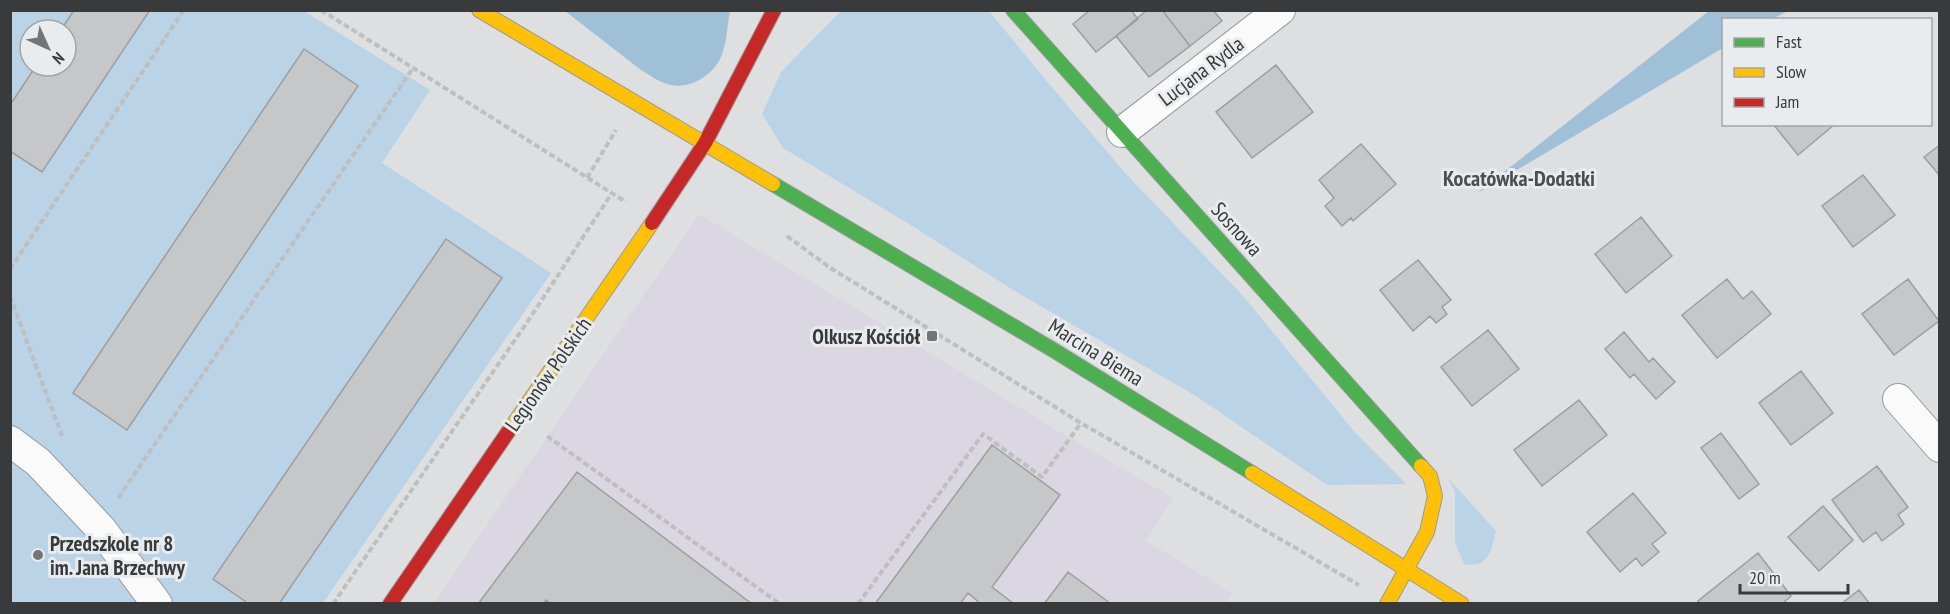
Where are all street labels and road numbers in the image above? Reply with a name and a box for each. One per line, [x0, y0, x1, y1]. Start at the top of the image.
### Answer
street label: Lucjana Rydla [1153, 30, 1249, 112]
street label: Sosnowa [1206, 196, 1268, 262]
street label: Legionów Polskich [499, 312, 597, 436]
street label: Marcina Biema [1044, 312, 1148, 392]

